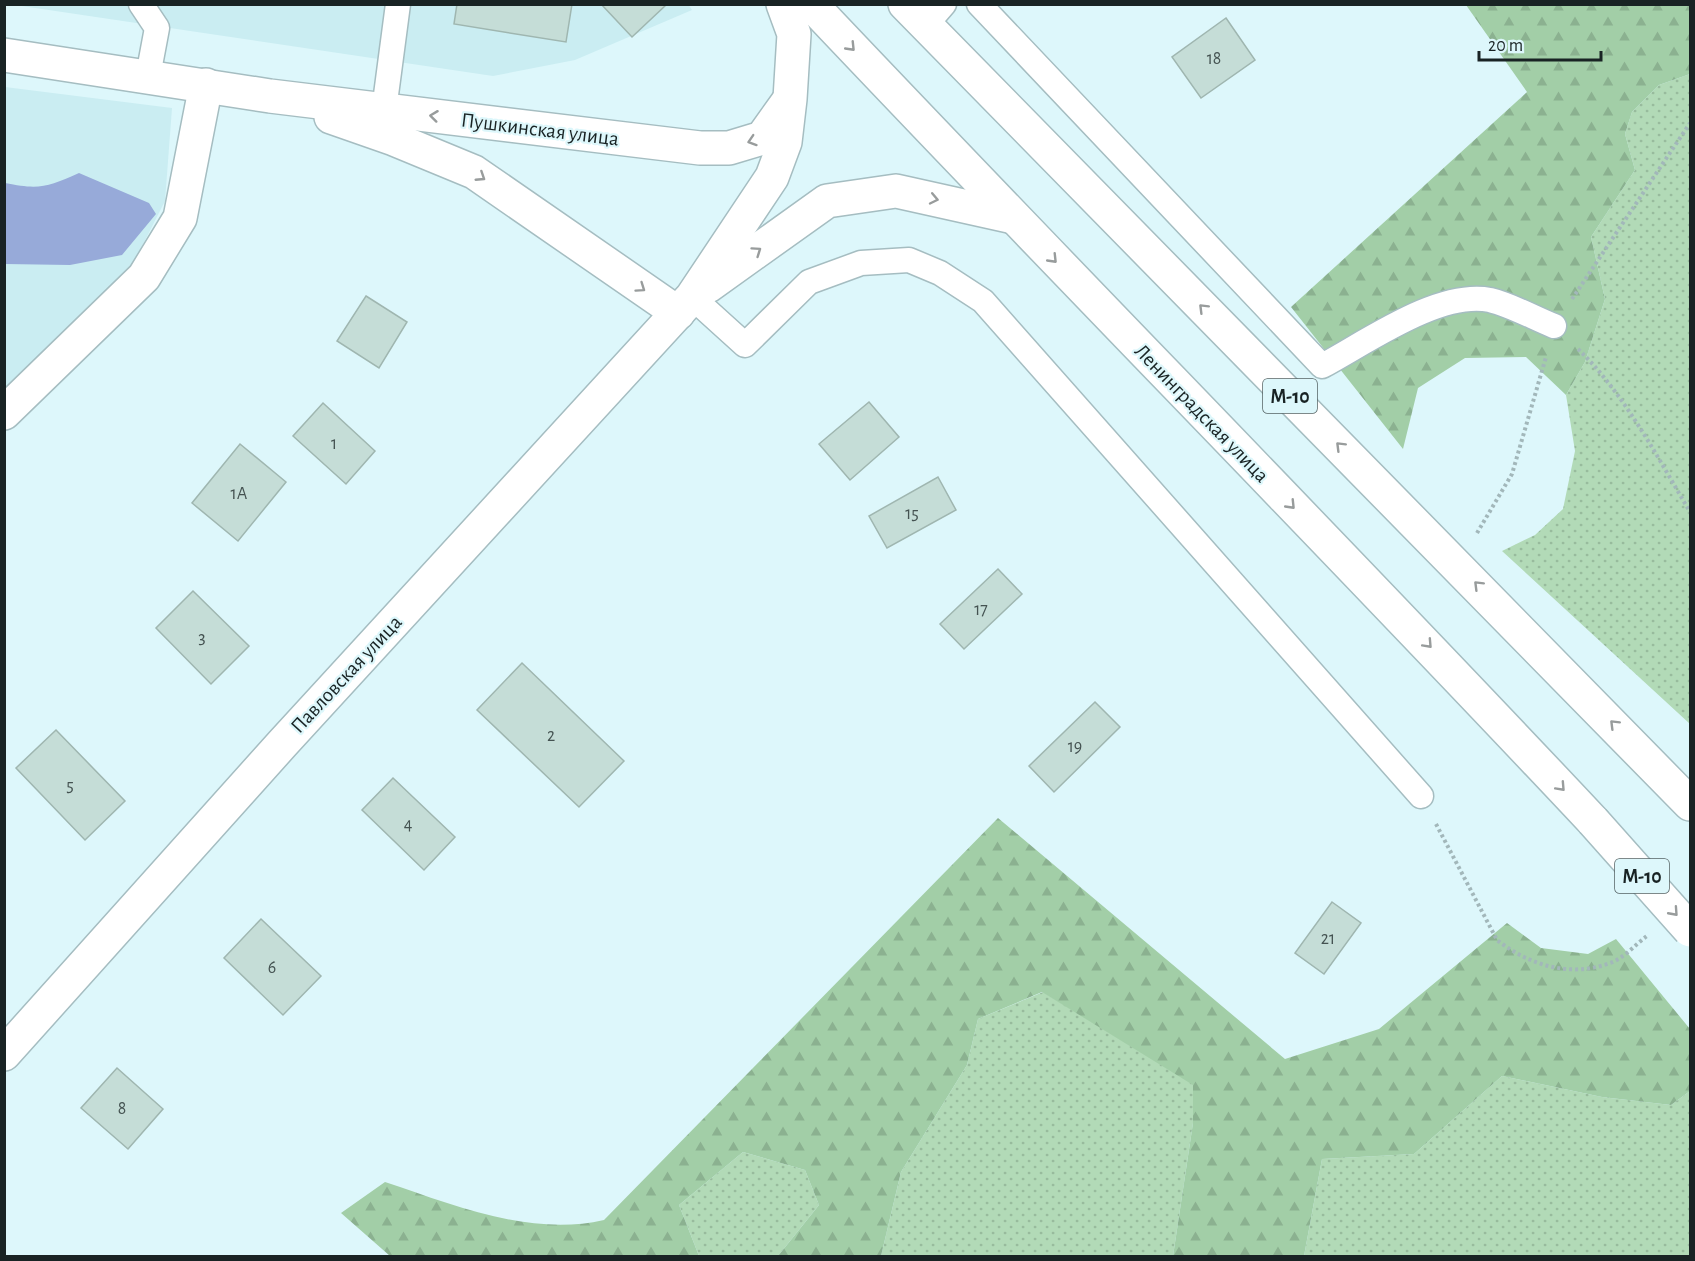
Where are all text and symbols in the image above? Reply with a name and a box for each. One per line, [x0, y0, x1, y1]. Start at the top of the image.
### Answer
scale bar [1479, 24, 1600, 62]
text: 20 m [1488, 37, 1523, 55]
one-way arrow [844, 40, 855, 51]
house number: 18 [1207, 50, 1221, 68]
street label: Пушкинская улица [460, 109, 620, 150]
one-way arrow [429, 110, 438, 123]
one-way arrow [747, 133, 758, 146]
one-way arrow [474, 170, 485, 181]
one-way arrow [929, 192, 939, 205]
one-way arrow [750, 247, 761, 258]
one-way arrow [1046, 252, 1057, 263]
one-way arrow [635, 281, 646, 292]
one-way arrow [1199, 304, 1210, 314]
street label: Ленинградская улица [1131, 340, 1273, 487]
road number: М-10 [1263, 379, 1317, 413]
house number: 1 [331, 435, 337, 453]
one-way arrow [1337, 443, 1348, 454]
house number: 1А [231, 485, 248, 503]
one-way arrow [1284, 497, 1295, 508]
house number: 15 [905, 505, 919, 523]
one-way arrow [1474, 581, 1485, 592]
house number: 17 [974, 601, 988, 619]
street label: Павловская улица [287, 611, 406, 737]
house number: 3 [198, 629, 206, 647]
one-way arrow [1420, 637, 1431, 648]
one-way arrow [1611, 720, 1622, 731]
house number: 2 [547, 727, 555, 745]
house number: 19 [1068, 738, 1082, 756]
house number: 5 [66, 777, 74, 795]
one-way arrow [1554, 780, 1565, 790]
house number: 4 [404, 816, 413, 834]
road number: М-10 [1615, 859, 1669, 893]
one-way arrow [1667, 905, 1678, 915]
house number: 21 [1321, 930, 1335, 948]
house number: 6 [268, 959, 276, 977]
house number: 8 [118, 1100, 126, 1118]

